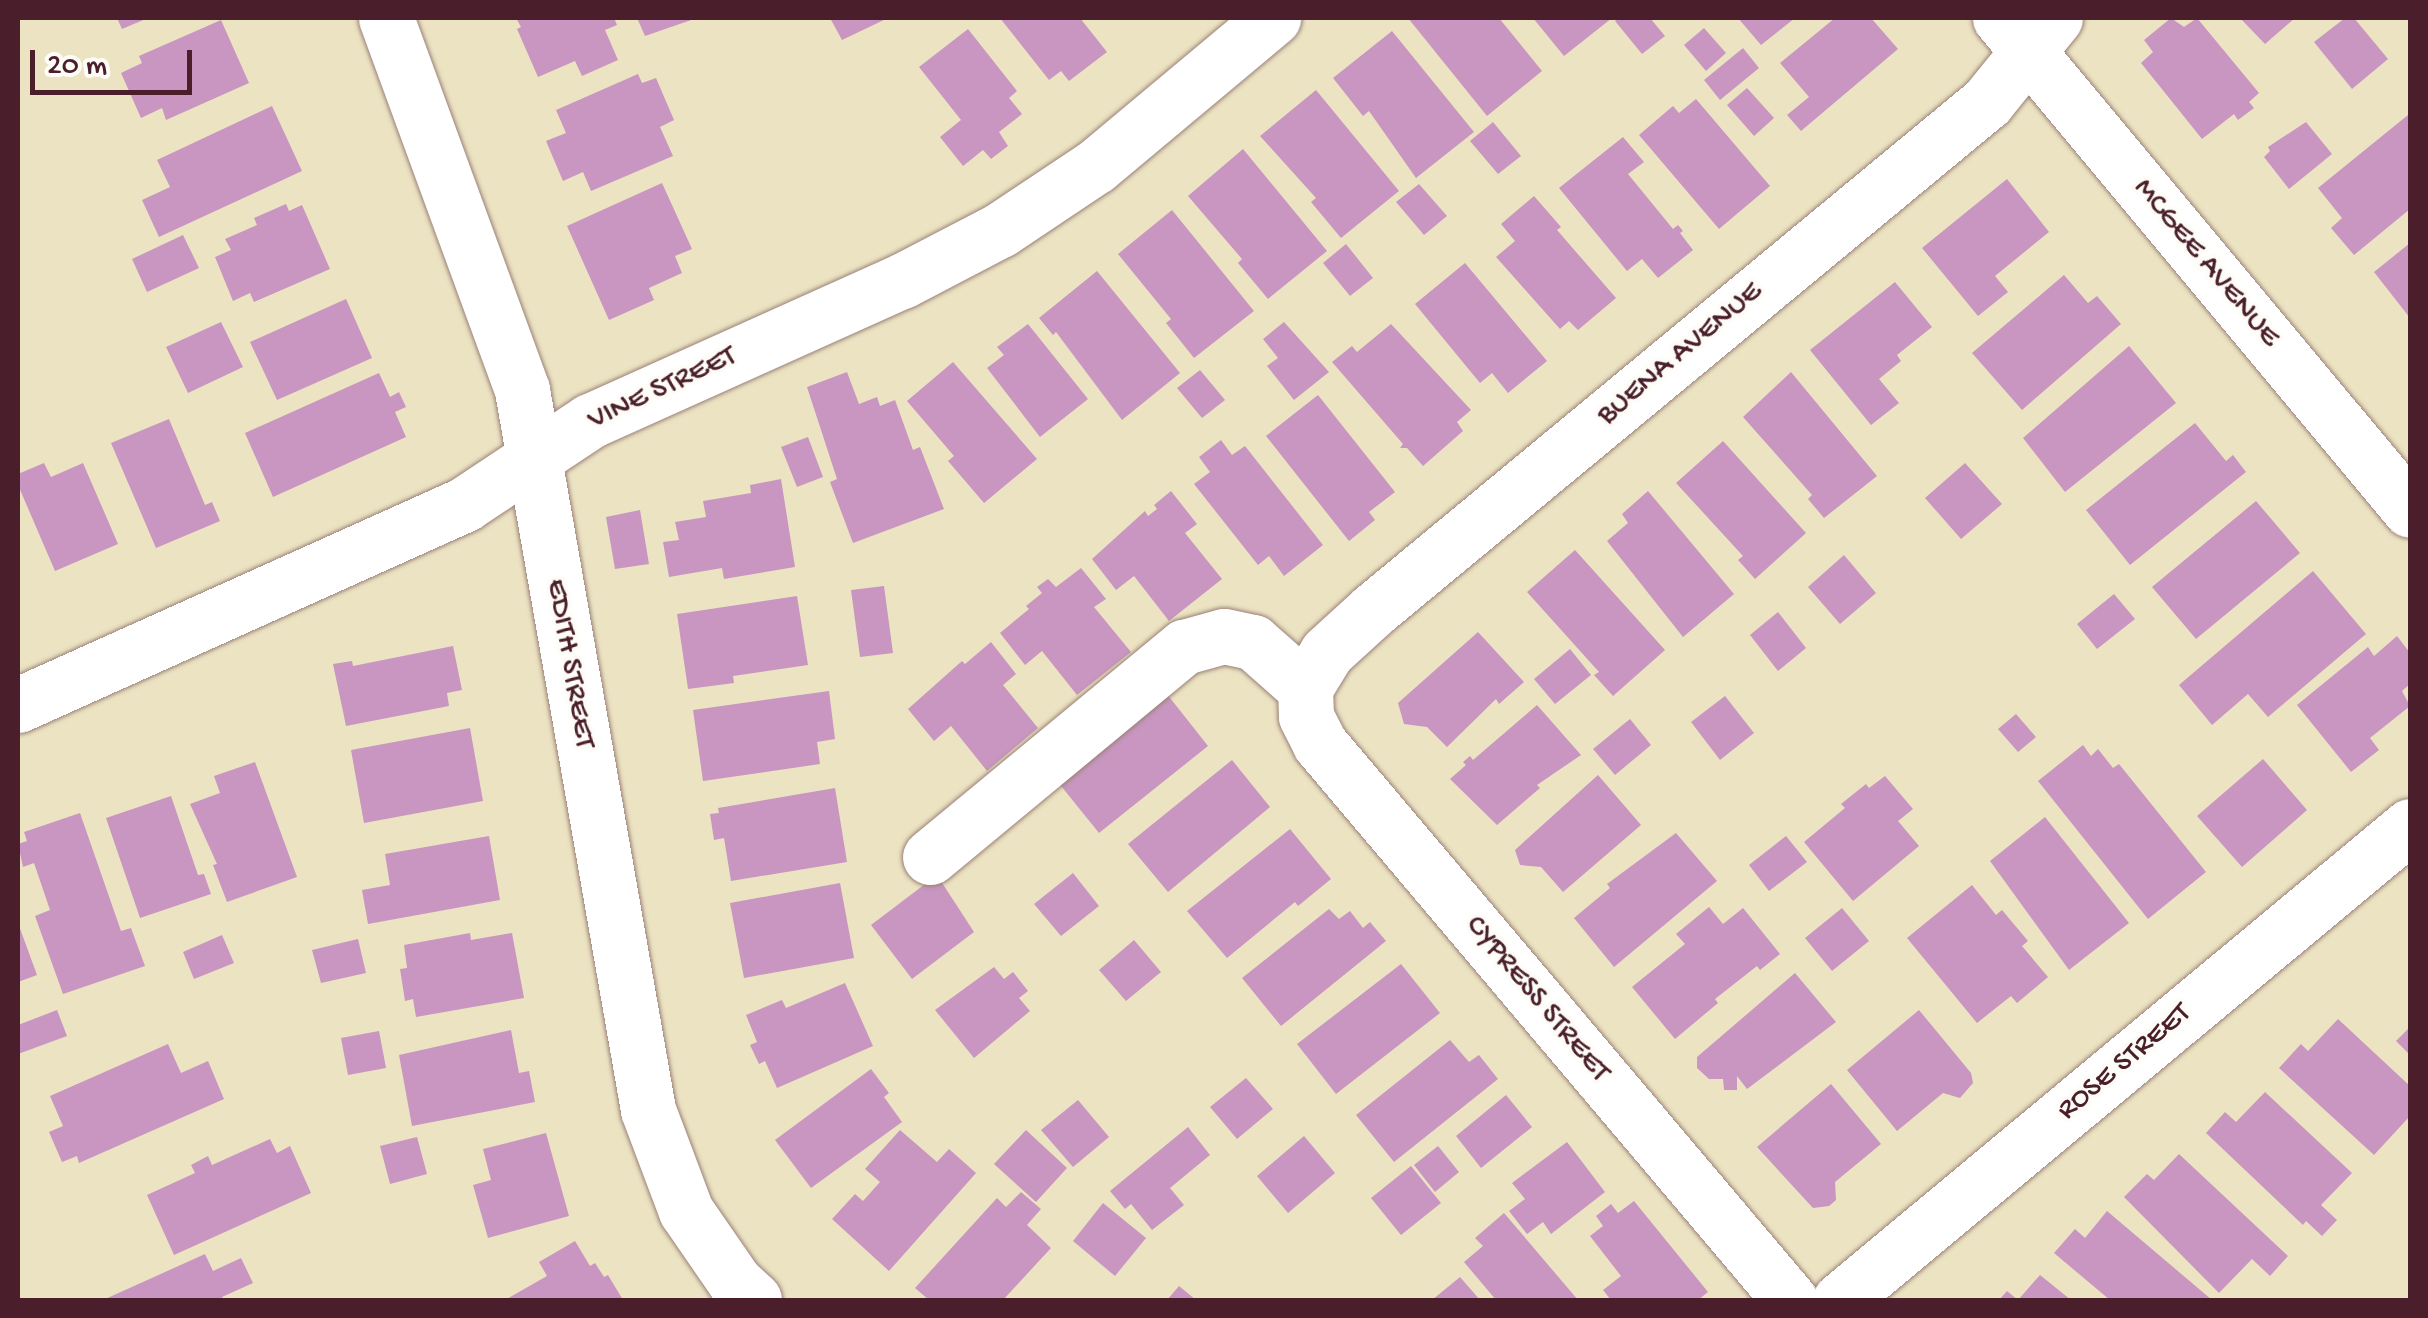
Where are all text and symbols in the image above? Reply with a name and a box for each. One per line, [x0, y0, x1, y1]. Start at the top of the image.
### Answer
scale bar [35, 30, 198, 92]
text: 20 m [47, 50, 107, 85]
street label: MCGEE AVENUE [2124, 172, 2286, 356]
street label: BUENA AVENUE [1591, 276, 1771, 434]
street label: VINE STREET [583, 340, 743, 440]
street label: EDITH STREET [535, 577, 601, 751]
street label: CYPRESS STREET [1456, 909, 1616, 1091]
street label: ROSE STREET [2051, 997, 2199, 1129]

